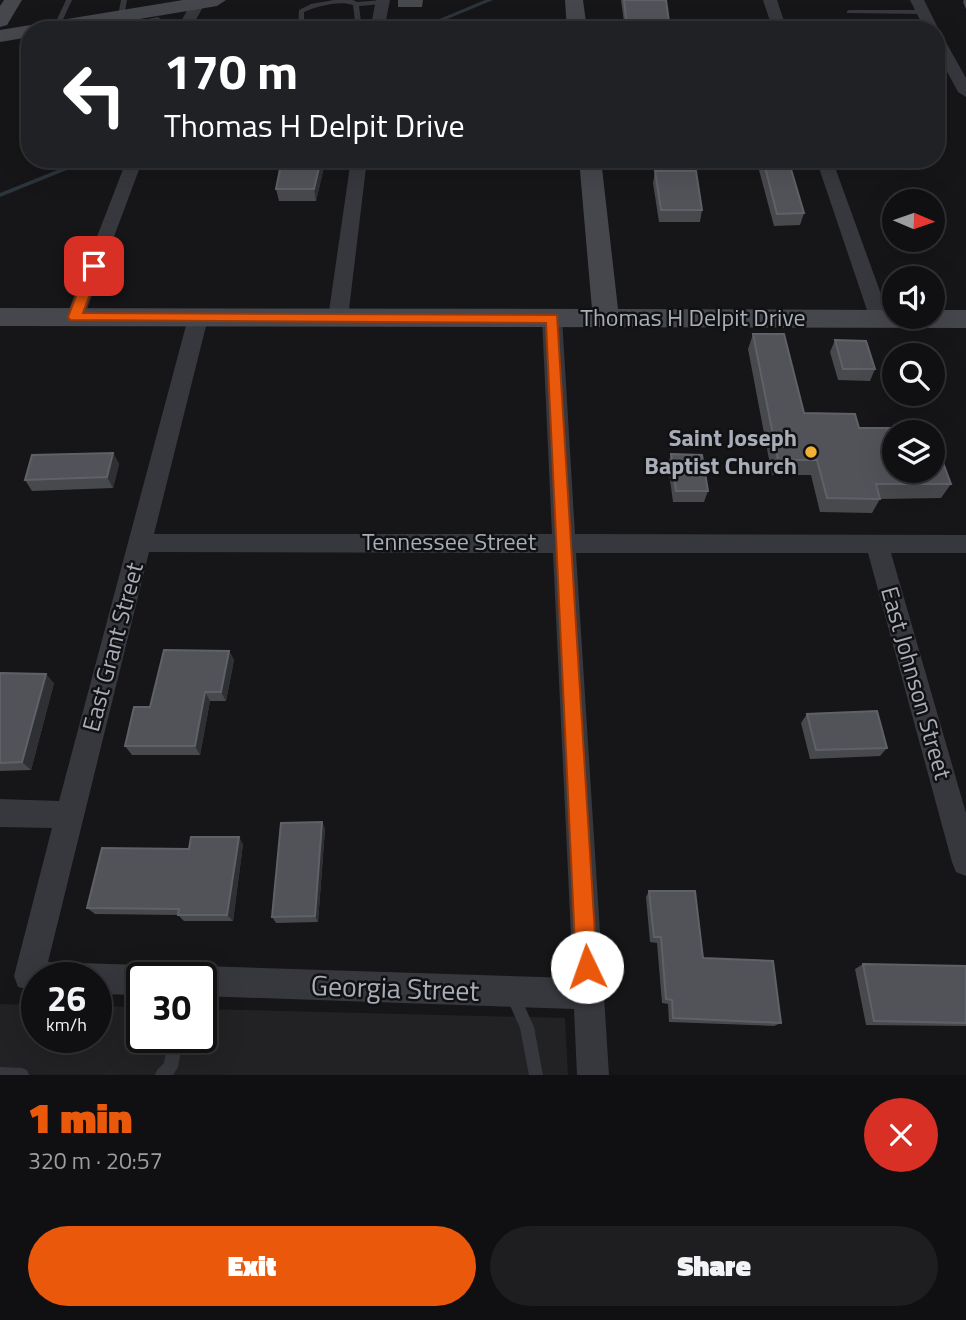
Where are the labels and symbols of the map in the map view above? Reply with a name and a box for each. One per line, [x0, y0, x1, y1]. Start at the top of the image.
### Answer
north arrow [882, 189, 945, 252]
pin [64, 236, 124, 296]
street label: Thomas H Delpit Drive [580, 299, 806, 335]
place label: Saint Joseph Baptist Church [644, 419, 797, 483]
marker: Saint Joseph Baptist Church [803, 444, 819, 460]
street label: Tennessee Street [362, 523, 537, 559]
street label: East Grant Street [72, 558, 152, 735]
street label: East Johnson Street [872, 582, 962, 784]
position arrow [550, 930, 624, 1004]
speed limit sign: 30 [126, 962, 217, 1053]
street label: Georgia Street [310, 963, 480, 1012]

